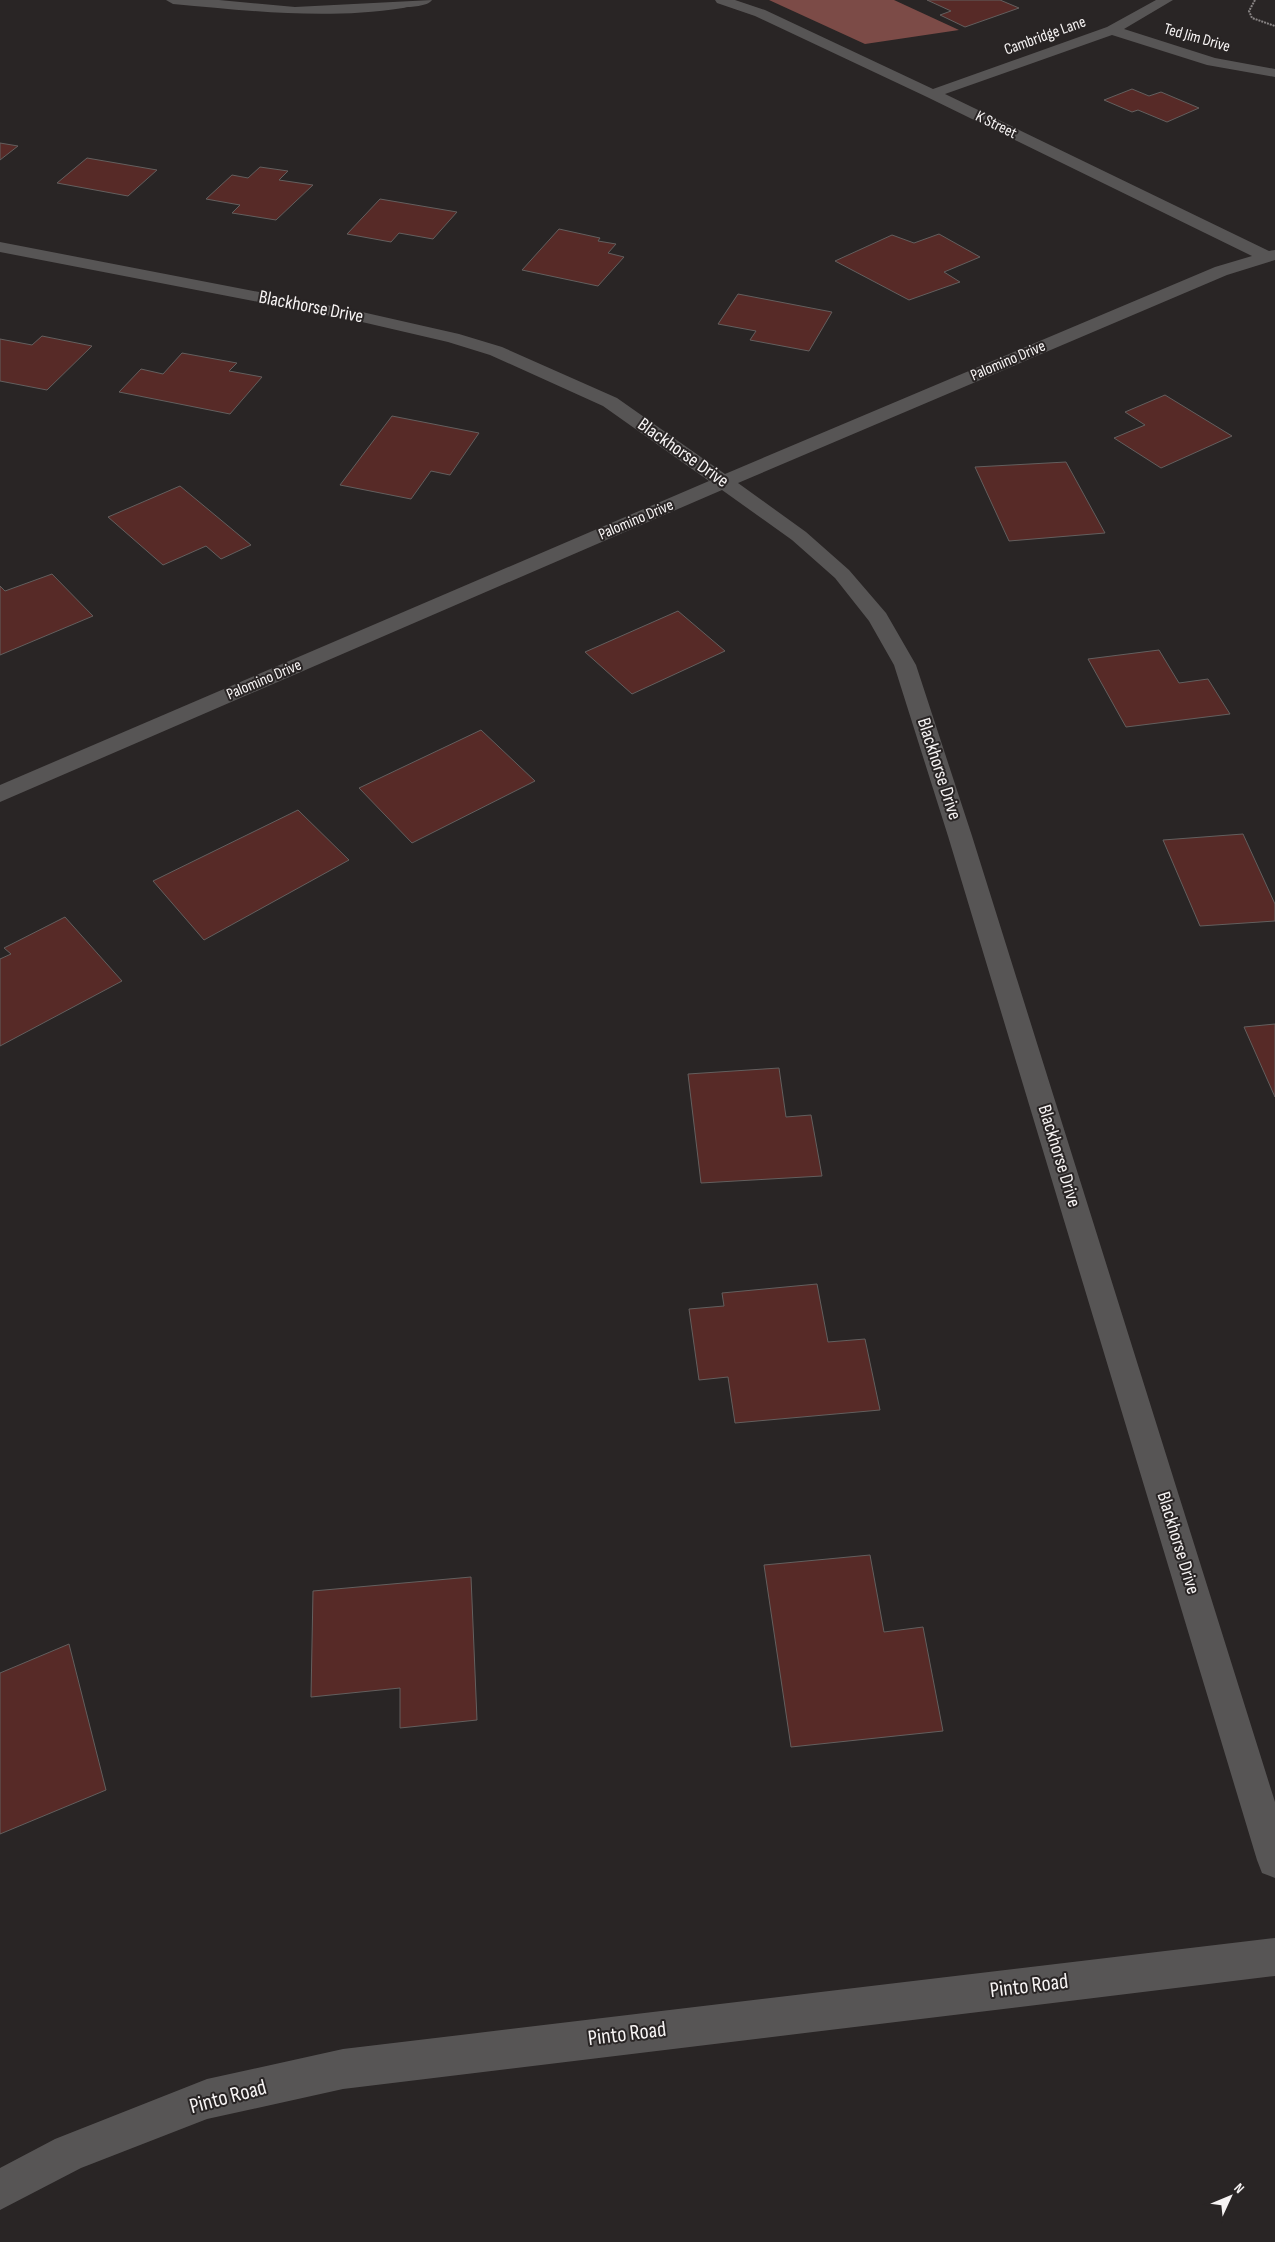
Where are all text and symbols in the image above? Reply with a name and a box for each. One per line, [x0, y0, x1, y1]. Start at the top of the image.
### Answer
street label: Cambridge Lane [1002, 12, 1088, 60]
street label: Ted Jim Drive [1162, 19, 1232, 57]
street label: K Street [972, 107, 1020, 143]
street label: Blackhorse Drive [257, 286, 365, 328]
street label: Palomino Drive [968, 337, 1048, 385]
street label: Blackhorse Drive [633, 413, 733, 493]
street label: Palomino Drive [596, 496, 676, 544]
street label: Palomino Drive [224, 656, 304, 704]
street label: Blackhorse Drive [912, 715, 966, 823]
street label: Blackhorse Drive [1033, 1102, 1085, 1210]
street label: Blackhorse Drive [1152, 1489, 1204, 1597]
street label: Pinto Road [988, 1968, 1070, 2004]
street label: Pinto Road [586, 2016, 668, 2052]
street label: Pinto Road [186, 2074, 270, 2120]
north arrow [1205, 2172, 1255, 2222]
text: N [1230, 2180, 1248, 2197]

